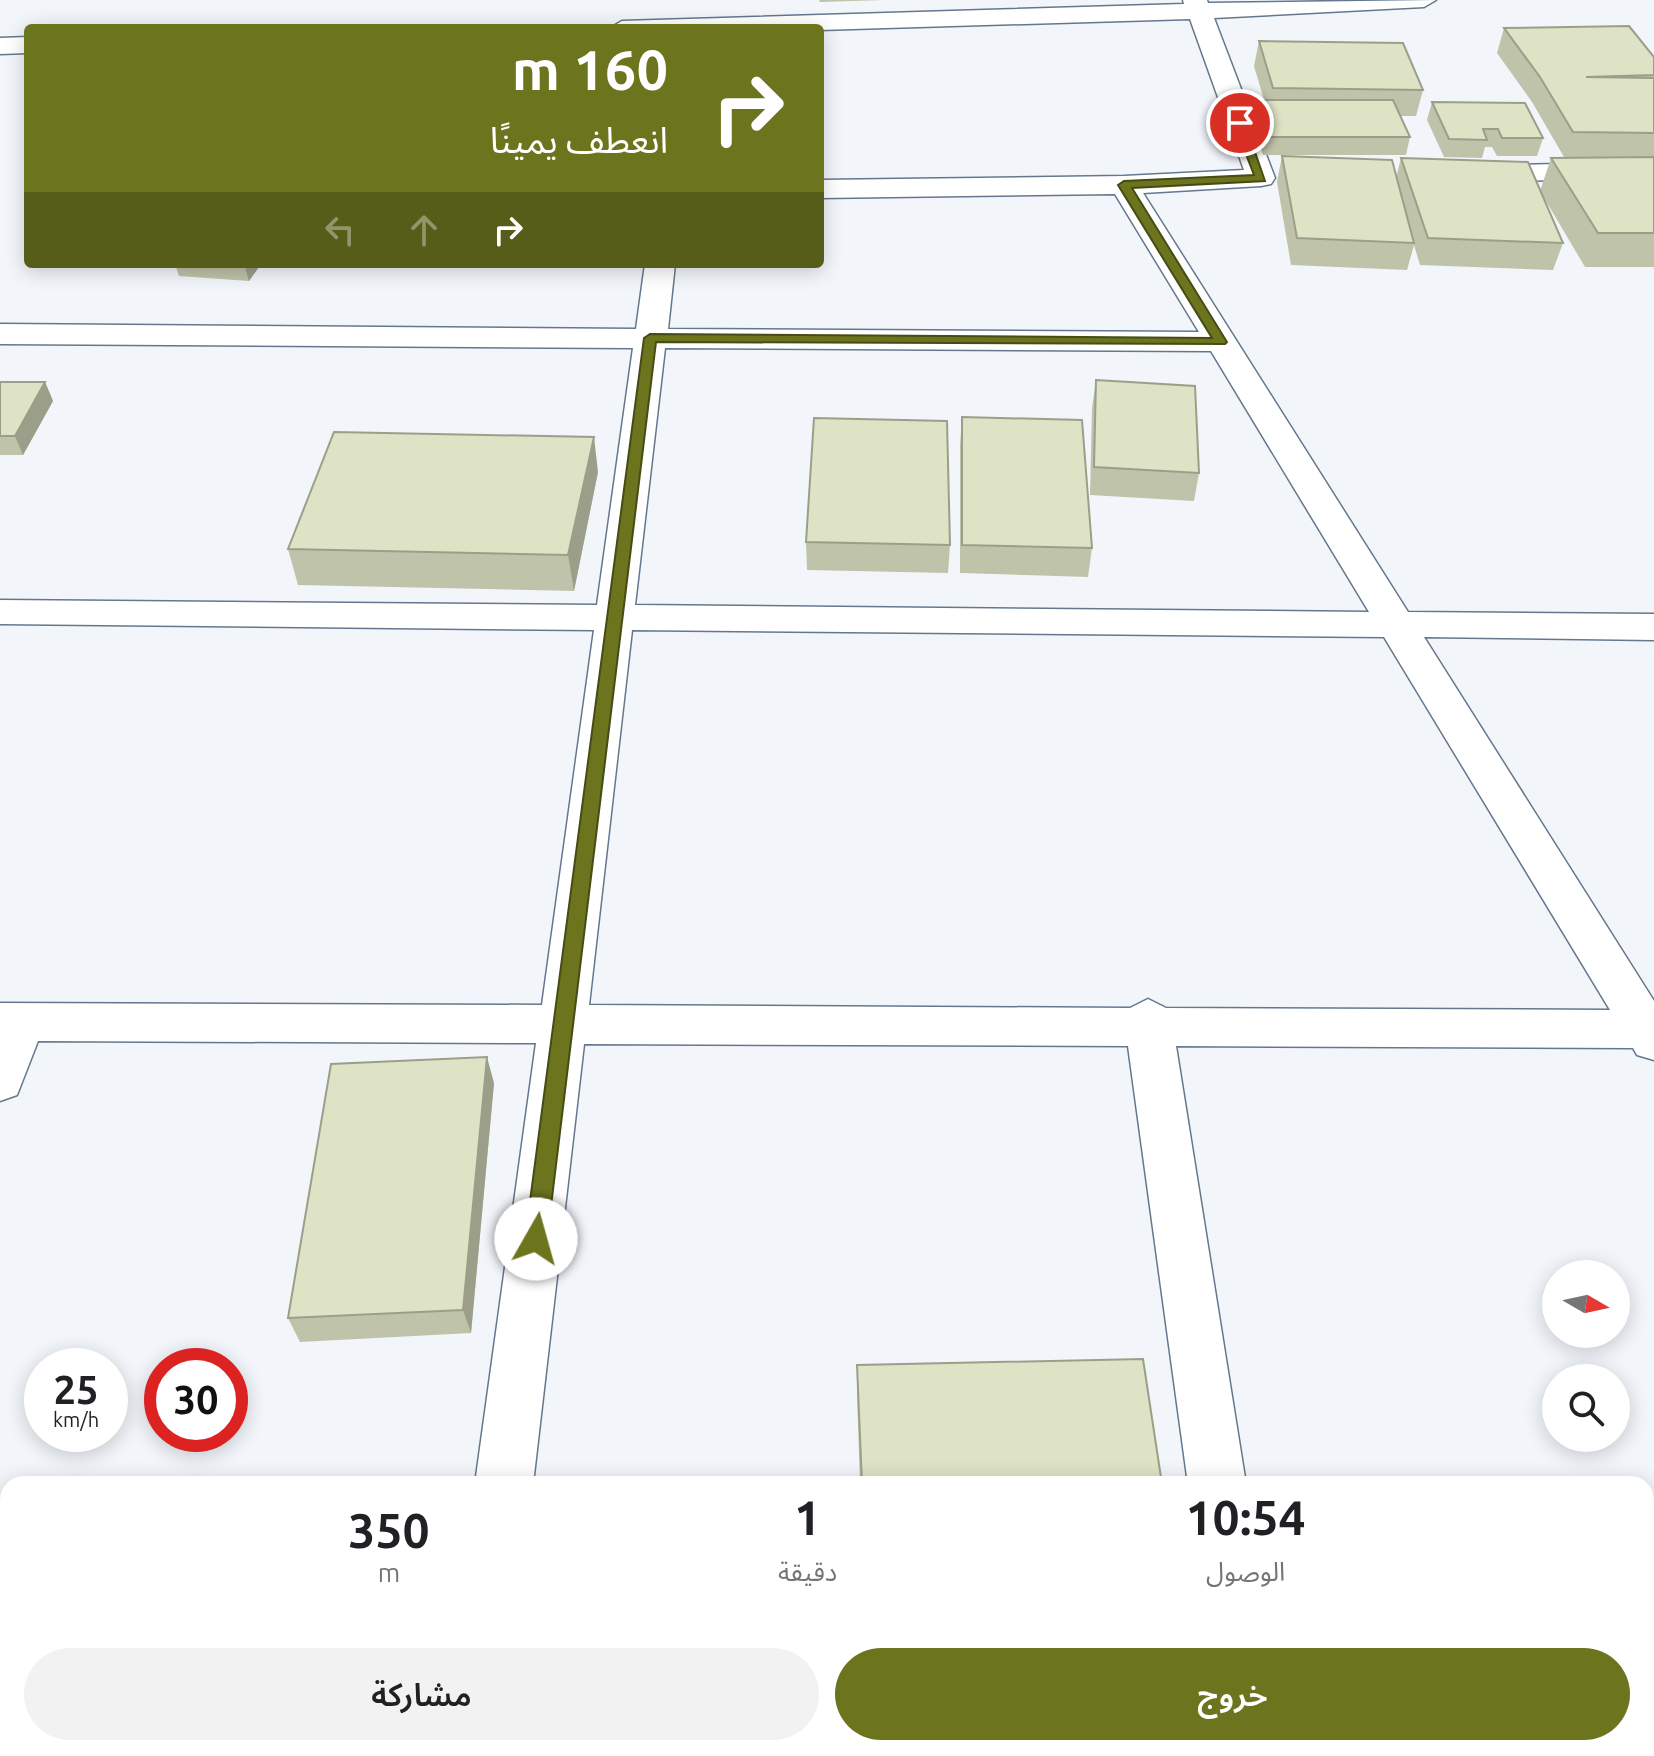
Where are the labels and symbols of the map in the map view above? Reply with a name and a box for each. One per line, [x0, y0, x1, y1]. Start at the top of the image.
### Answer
pin [1206, 89, 1274, 157]
position arrow [494, 1197, 578, 1281]
north arrow [1542, 1260, 1630, 1348]
speed limit sign: 30 [144, 1348, 248, 1452]

